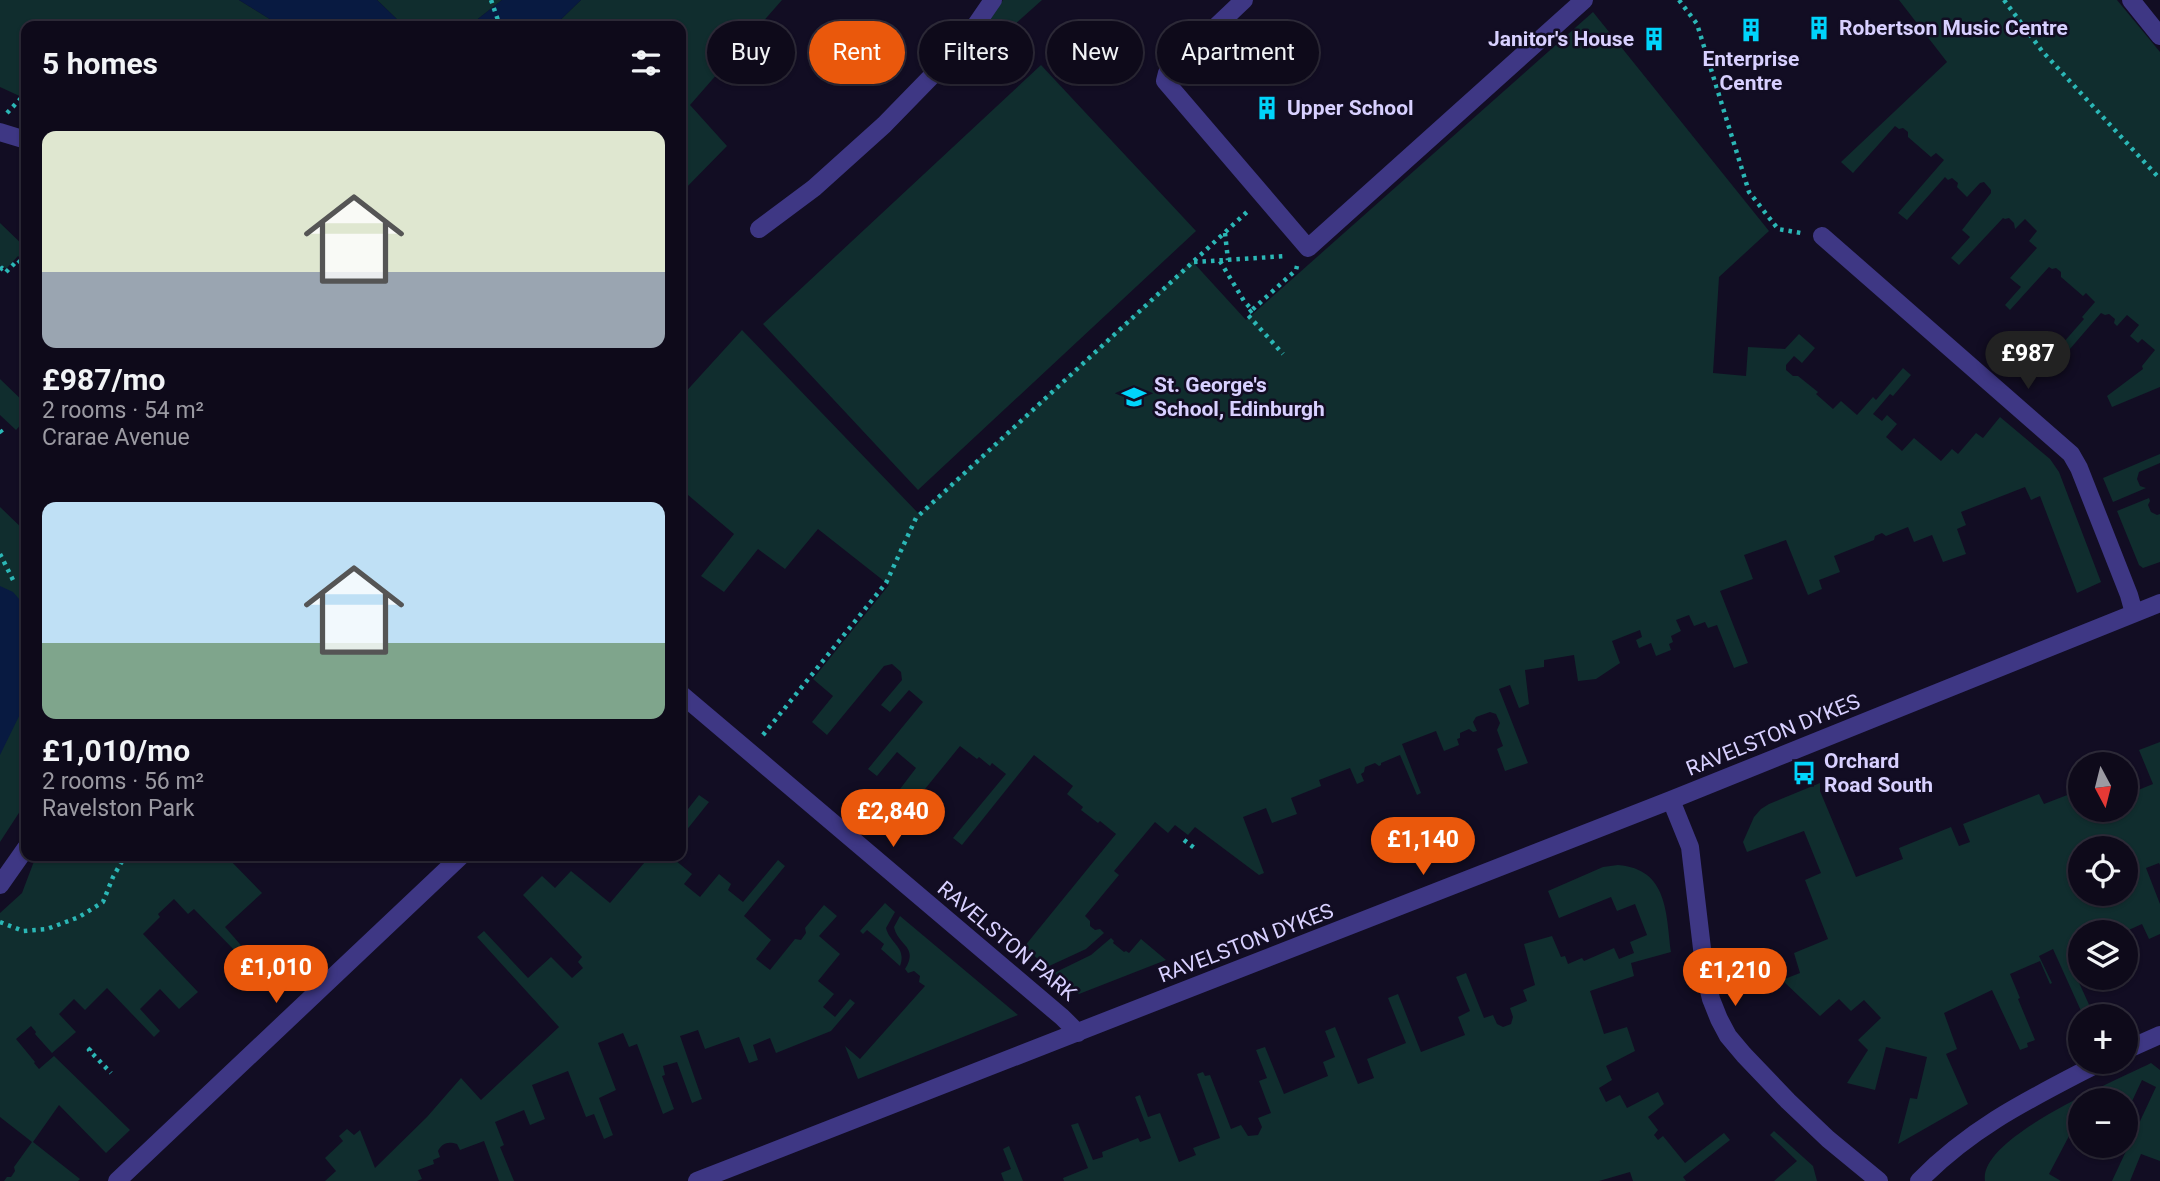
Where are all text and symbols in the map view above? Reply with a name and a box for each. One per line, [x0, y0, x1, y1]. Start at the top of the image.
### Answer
building icon: Robertson Music Centre [1805, 14, 1833, 42]
building icon: Enterprise Centre [1737, 16, 1765, 44]
place label: Robertson Music Centre [1839, 16, 2068, 40]
chip: Buy [707, 21, 795, 84]
chip: Rent [809, 21, 905, 84]
chip: Filters [919, 21, 1033, 84]
chip: New [1047, 21, 1143, 84]
chip: Apartment [1157, 21, 1319, 84]
building icon: Janitor's House [1640, 25, 1668, 53]
place label: Janitor's House [1488, 27, 1634, 51]
icon: filters [627, 44, 665, 82]
text: 5 homes [42, 46, 158, 81]
place label: Enterprise Centre [1703, 47, 1799, 95]
building icon: Upper School [1253, 94, 1281, 122]
place label: Upper School [1287, 96, 1414, 120]
icon: home [291, 176, 417, 302]
pin: £987 [1987, 332, 2069, 391]
text: £987 [2001, 340, 2055, 367]
text: £987/mo [42, 362, 166, 397]
place label: St. George's School, Edinburgh [1154, 373, 1325, 421]
school or university icon: St. George's School, Edinburgh [1120, 383, 1148, 411]
text: 2 rooms · 54 m² [42, 397, 204, 424]
text: Crarae Avenue [42, 424, 190, 451]
icon: home [291, 547, 417, 673]
street label: RAVELSTON DYKES [1683, 689, 1863, 781]
text: £1,010/mo [42, 733, 190, 768]
place label: Orchard Road South [1824, 749, 1933, 797]
north arrow [2068, 752, 2138, 822]
map controls [2068, 752, 2138, 1158]
bus stop icon: Orchard Road South [1790, 759, 1818, 787]
text: 2 rooms · 56 m² [42, 768, 204, 795]
pin: £2,840 [836, 790, 950, 849]
text: Ravelston Park [42, 795, 194, 822]
text: £2,840 [857, 798, 929, 825]
pin: £1,140 [1366, 818, 1480, 877]
text: £1,140 [1387, 826, 1459, 853]
button: locate [2068, 836, 2138, 906]
street label: RAVELSTON PARK [933, 876, 1082, 1006]
street label: RAVELSTON DYKES [1155, 899, 1337, 987]
button: layers [2068, 920, 2138, 990]
pin: £1,010 [219, 946, 333, 1005]
pin: £1,210 [1678, 948, 1792, 1008]
text: £1,010 [240, 954, 312, 981]
text: £1,210 [1699, 957, 1771, 984]
button: + [2068, 1004, 2138, 1074]
button: − [2068, 1088, 2138, 1158]

